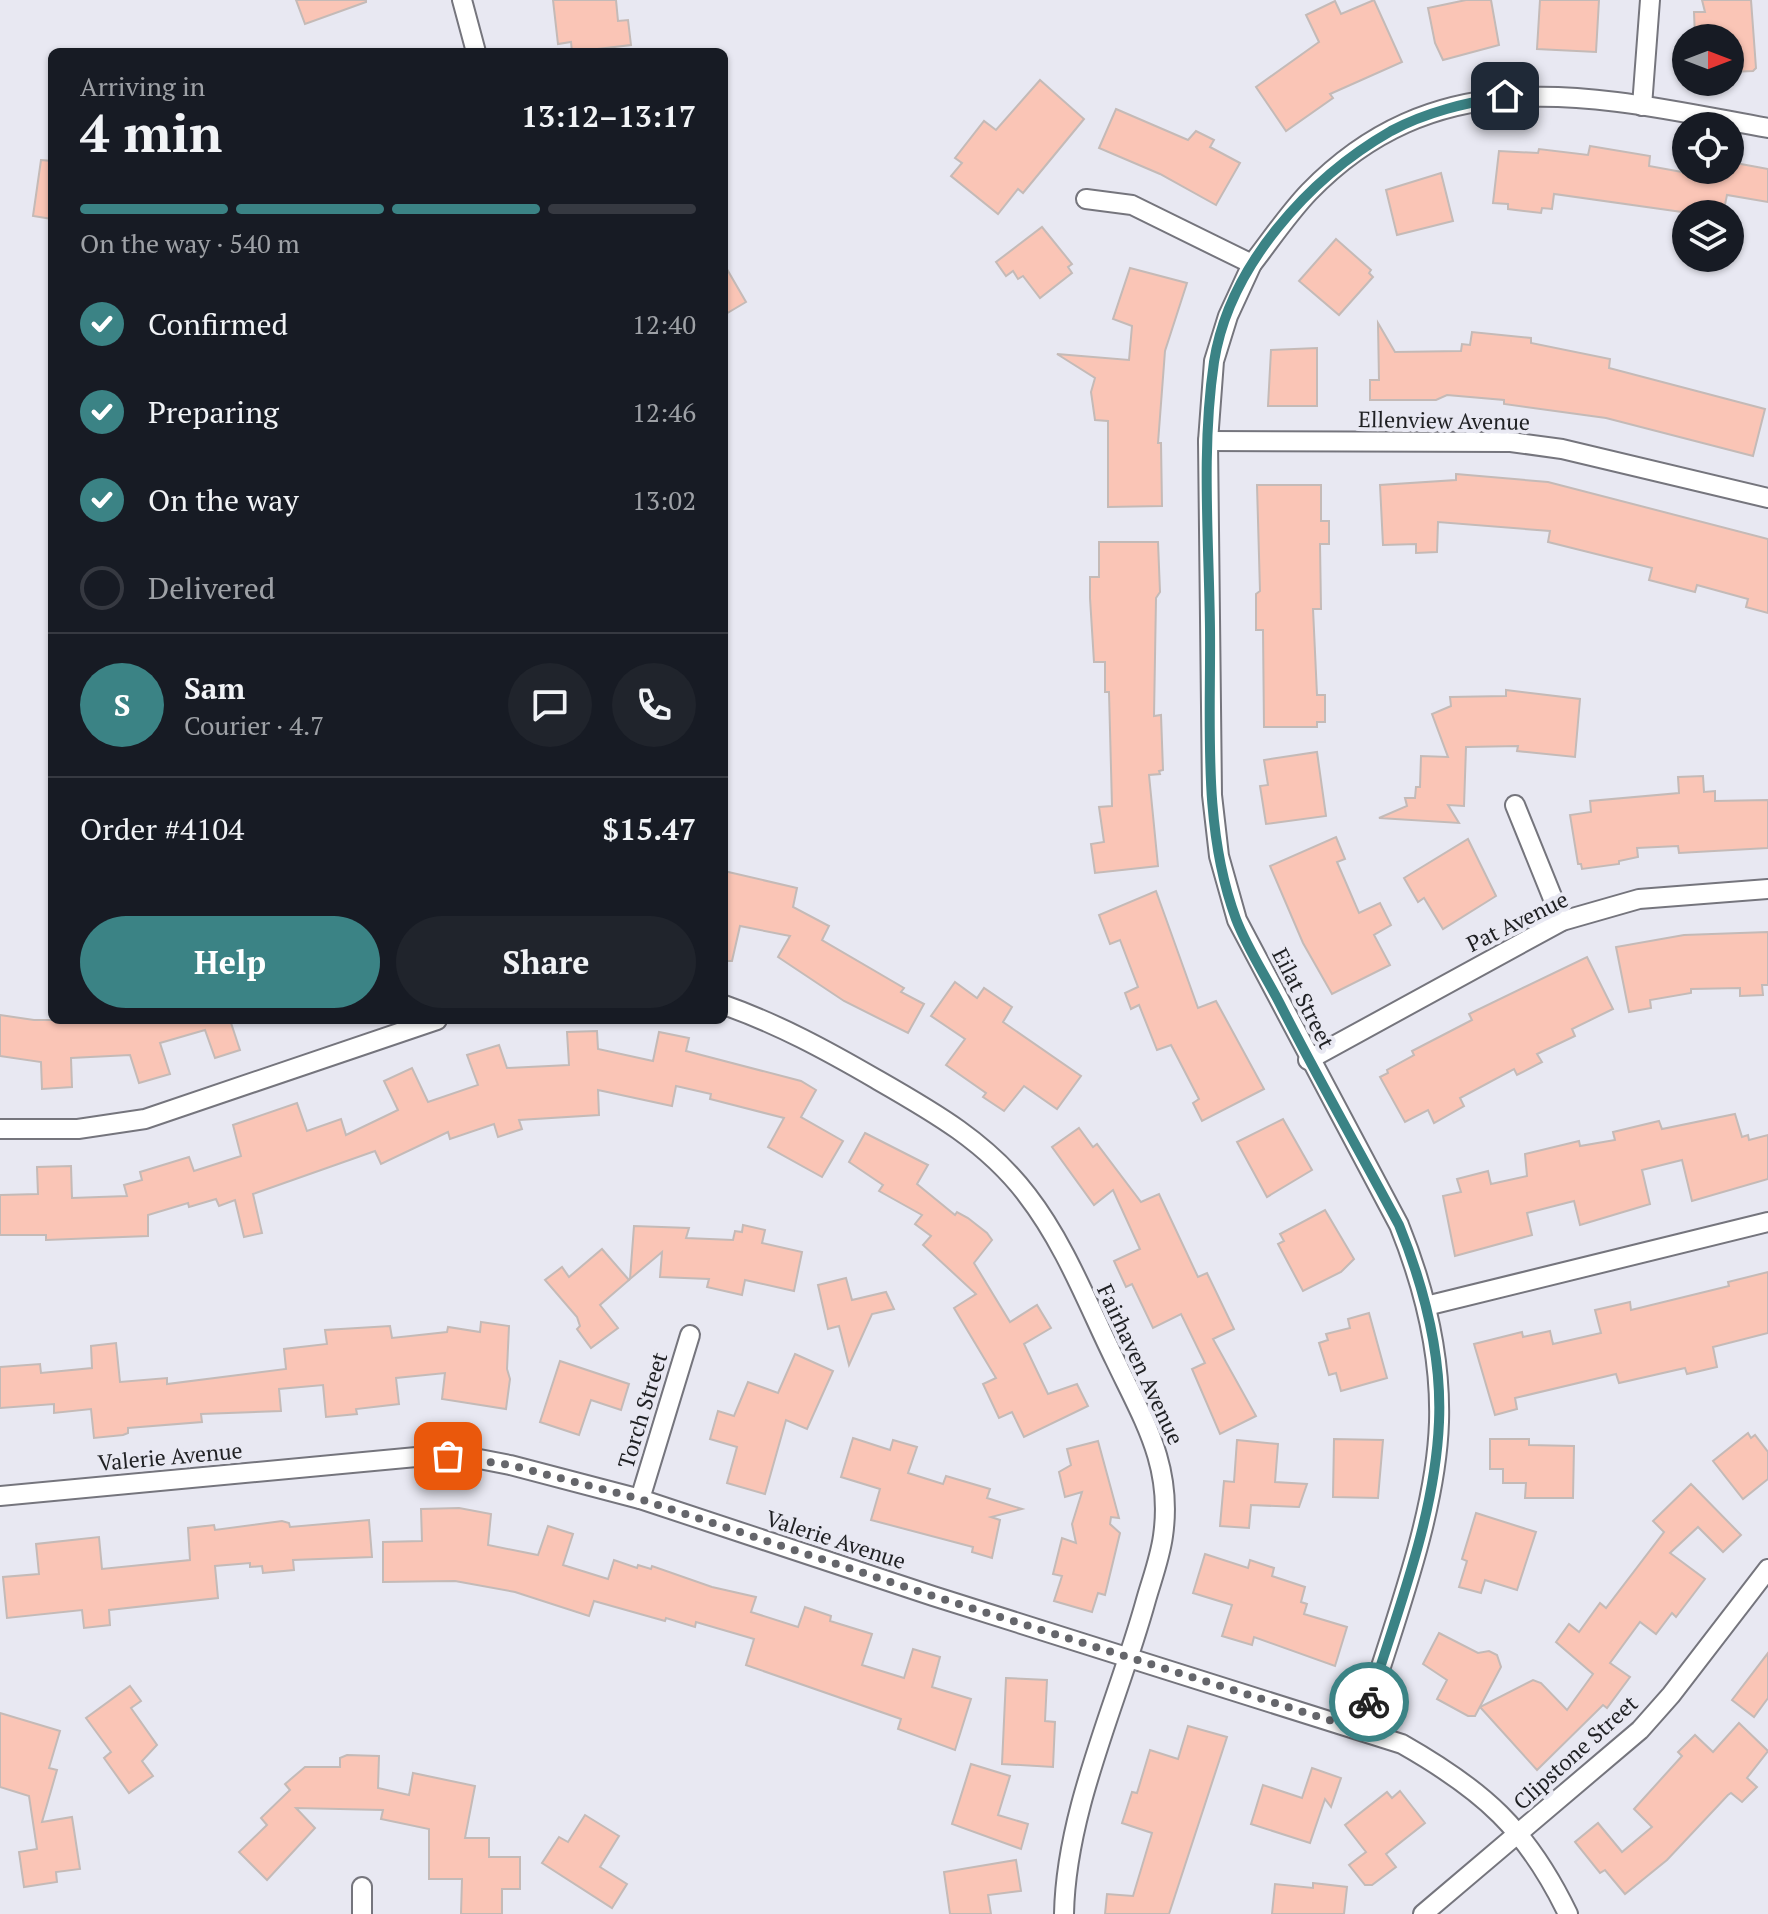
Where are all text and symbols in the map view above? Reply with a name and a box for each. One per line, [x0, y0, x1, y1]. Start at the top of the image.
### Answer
north arrow [1672, 24, 1744, 96]
map controls [1672, 24, 1744, 272]
pin [1471, 62, 1539, 130]
text: Arriving in [80, 69, 205, 103]
icon: home [1483, 74, 1527, 118]
text: 13:12–13:17 [521, 96, 696, 136]
text: 4 min [80, 98, 222, 167]
button: locate [1672, 112, 1744, 184]
button: layers [1672, 200, 1744, 272]
text: On the way · 540 m [80, 226, 300, 260]
icon: check [80, 302, 124, 346]
text: Confirmed [148, 304, 288, 344]
text: 12:40 [632, 307, 696, 341]
icon: check [80, 390, 124, 434]
text: Preparing [148, 392, 279, 432]
text: 12:46 [632, 395, 696, 429]
street label: Ellenview Avenue [1358, 404, 1530, 436]
icon: check [80, 478, 124, 522]
text: On the way [148, 480, 299, 520]
text: 13:02 [632, 483, 696, 517]
text: Delivered [148, 568, 275, 608]
button: chat [508, 663, 592, 747]
button: phone [612, 663, 696, 747]
text: Sam [184, 668, 245, 708]
text: S [114, 685, 130, 725]
text: Courier · 4.7 [184, 708, 324, 742]
text: Order #4104 [80, 809, 244, 849]
text: $15.47 [602, 809, 696, 849]
street label: Pat Avenue [1462, 884, 1572, 958]
button: Help [80, 916, 380, 1008]
button: Share [396, 916, 696, 1008]
street label: Eilat Street [1266, 943, 1342, 1053]
street label: Fairhaven Avenue [1091, 1279, 1191, 1449]
street label: Torch Street [611, 1348, 673, 1472]
pin [414, 1422, 482, 1490]
icon: bag [426, 1434, 470, 1478]
street label: Valerie Avenue [96, 1435, 244, 1477]
street label: Valerie Avenue [762, 1503, 910, 1575]
courier [1329, 1662, 1409, 1742]
icon: bike [1347, 1680, 1391, 1724]
street label: Clipstone Street [1507, 1688, 1643, 1816]

